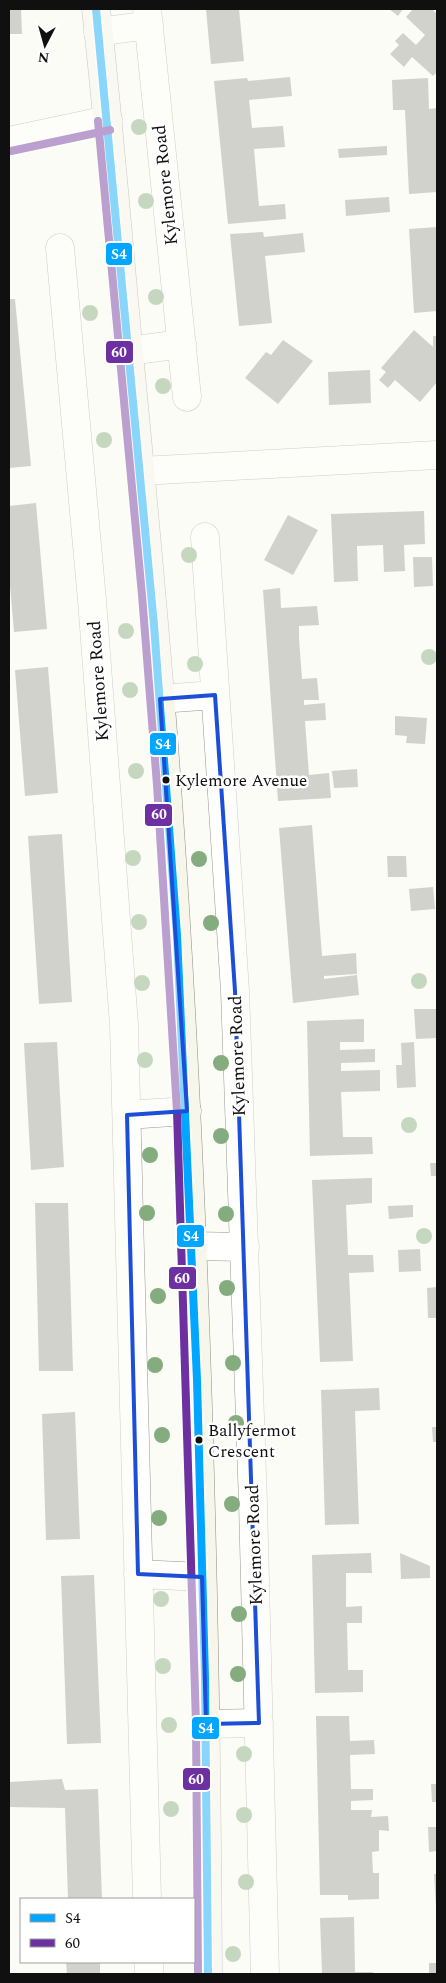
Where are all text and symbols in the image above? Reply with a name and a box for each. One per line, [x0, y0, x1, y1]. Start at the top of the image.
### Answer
north arrow [20, 20, 70, 70]
text: N [37, 46, 50, 68]
street label: Kylemore Road [146, 123, 185, 247]
line badge: S4 [105, 242, 133, 266]
text: S4 [111, 244, 127, 265]
line badge: 60 [105, 340, 134, 364]
text: 60 [111, 342, 127, 363]
street label: Kylemore Road [81, 620, 116, 742]
line badge: S4 [149, 732, 177, 756]
text: S4 [155, 734, 171, 755]
place label: Kylemore Avenue [175, 768, 307, 794]
marker: Kylemore Avenue [161, 775, 171, 785]
line badge: 60 [144, 803, 173, 827]
text: 60 [151, 804, 167, 825]
street label: Kylemore Road [222, 995, 253, 1117]
line badge: S4 [176, 1224, 205, 1248]
text: S4 [183, 1226, 199, 1247]
line badge: 60 [168, 1266, 197, 1290]
text: 60 [174, 1268, 190, 1289]
place label: Ballyfermot Crescent [208, 1418, 296, 1465]
marker: Ballyfermot Crescent [194, 1435, 204, 1445]
street label: Kylemore Road [239, 1484, 270, 1606]
line badge: S4 [191, 1716, 220, 1740]
text: S4 [198, 1718, 214, 1739]
line badge: 60 [182, 1767, 211, 1791]
text: 60 [188, 1769, 204, 1790]
legend [20, 1898, 195, 1963]
text: S4 [65, 1907, 81, 1930]
text: 60 [65, 1932, 80, 1955]

